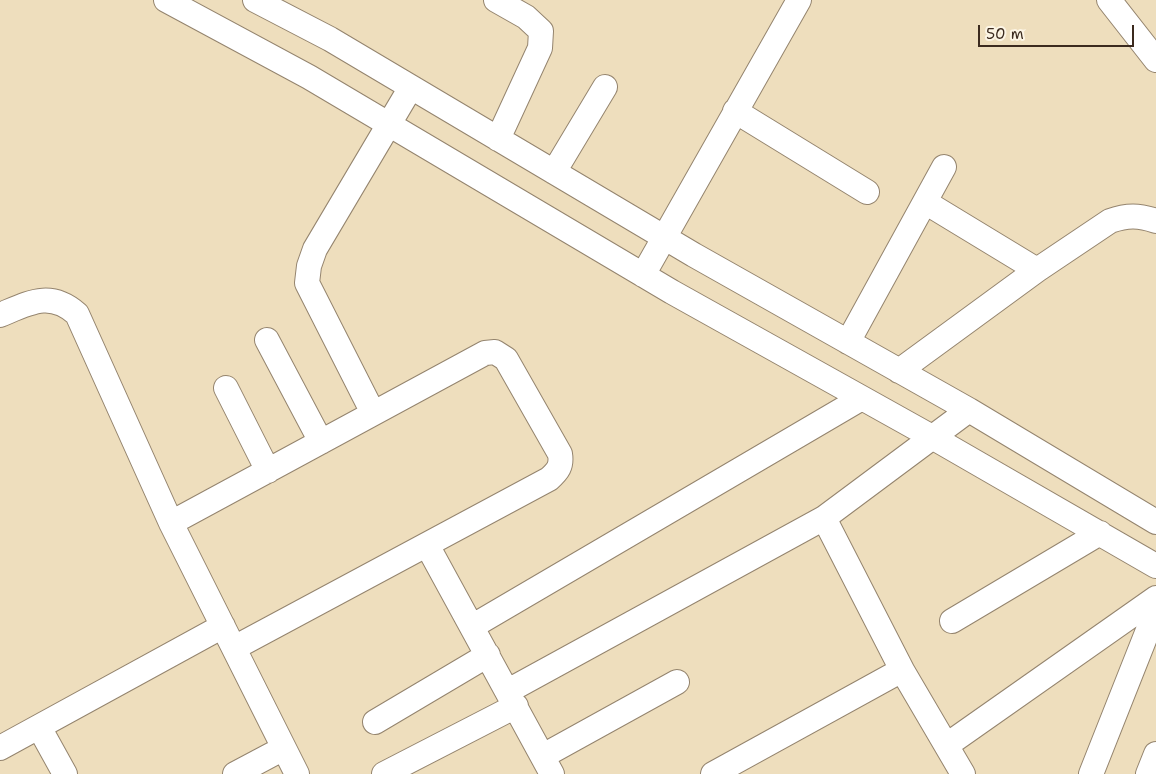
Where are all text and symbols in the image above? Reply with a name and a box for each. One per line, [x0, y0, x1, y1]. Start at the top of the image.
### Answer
scale bar [981, 15, 1137, 47]
text: 50 m [986, 24, 1024, 44]

